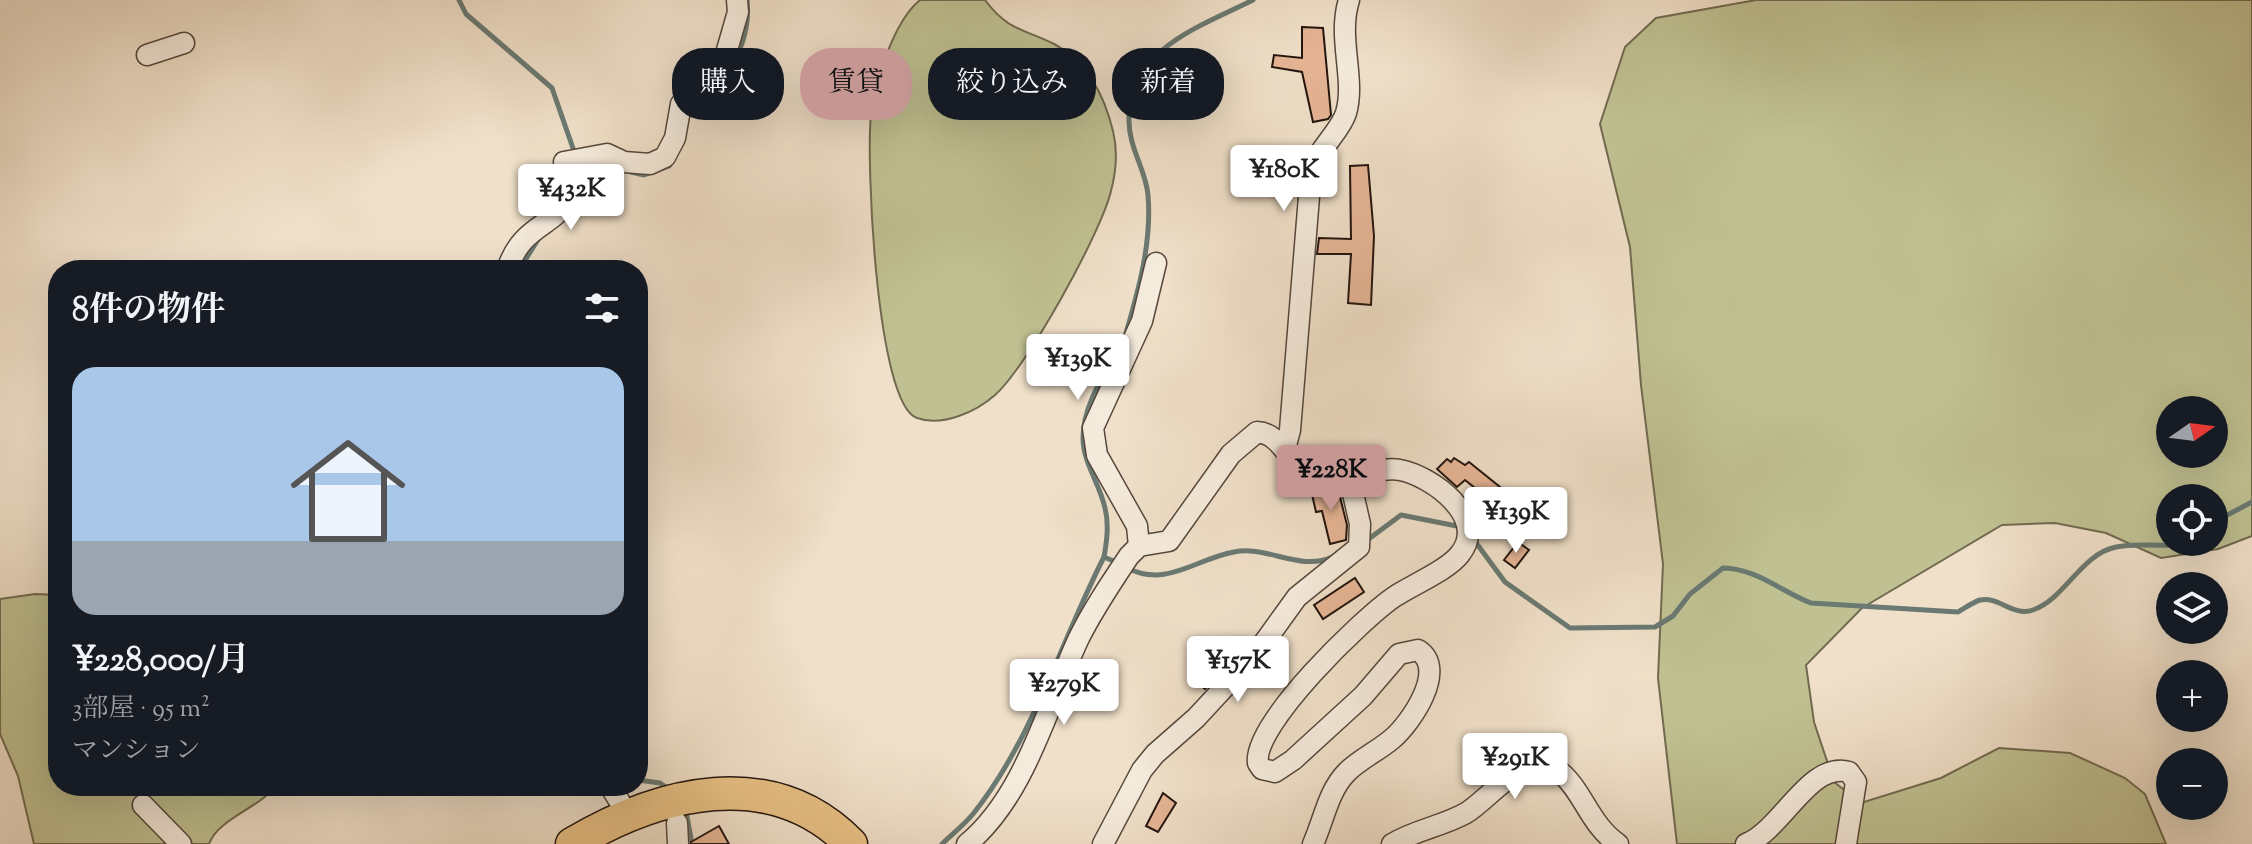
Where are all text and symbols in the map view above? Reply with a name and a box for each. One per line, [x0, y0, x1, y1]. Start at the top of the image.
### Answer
chip: 購入 [672, 48, 784, 120]
chip: 賃貸 [800, 48, 912, 120]
chip: 絞り込み [928, 48, 1096, 120]
chip: 新着 [1112, 48, 1224, 120]
pin: ¥180K [1228, 145, 1340, 213]
text: ¥180K [1248, 152, 1320, 189]
pin: ¥432K [515, 164, 627, 232]
text: ¥432K [536, 171, 606, 208]
icon: filters [580, 286, 624, 330]
text: 8件の物件 [72, 287, 225, 336]
pin: ¥139K [1022, 334, 1134, 402]
text: ¥139K [1044, 341, 1112, 378]
north arrow [2156, 396, 2228, 468]
map controls [2156, 396, 2228, 820]
icon: home [276, 419, 420, 563]
pin: ¥228K [1275, 445, 1387, 513]
text: ¥228K [1295, 452, 1367, 489]
button: locate [2156, 484, 2228, 556]
pin: ¥139K [1460, 487, 1572, 555]
text: ¥139K [1482, 494, 1550, 531]
button: layers [2156, 572, 2228, 644]
pin: ¥157K [1182, 636, 1294, 704]
text: ¥228,000/月 [72, 637, 250, 686]
text: ¥157K [1205, 643, 1271, 680]
pin: ¥279K [1008, 659, 1120, 727]
button: + [2156, 660, 2228, 732]
text: ¥279K [1028, 666, 1100, 703]
text: 3部屋 · 95 m² [72, 691, 210, 728]
text: マンション [72, 733, 201, 770]
pin: ¥291K [1459, 733, 1571, 801]
text: ¥291K [1481, 740, 1549, 777]
button: − [2156, 748, 2228, 820]

